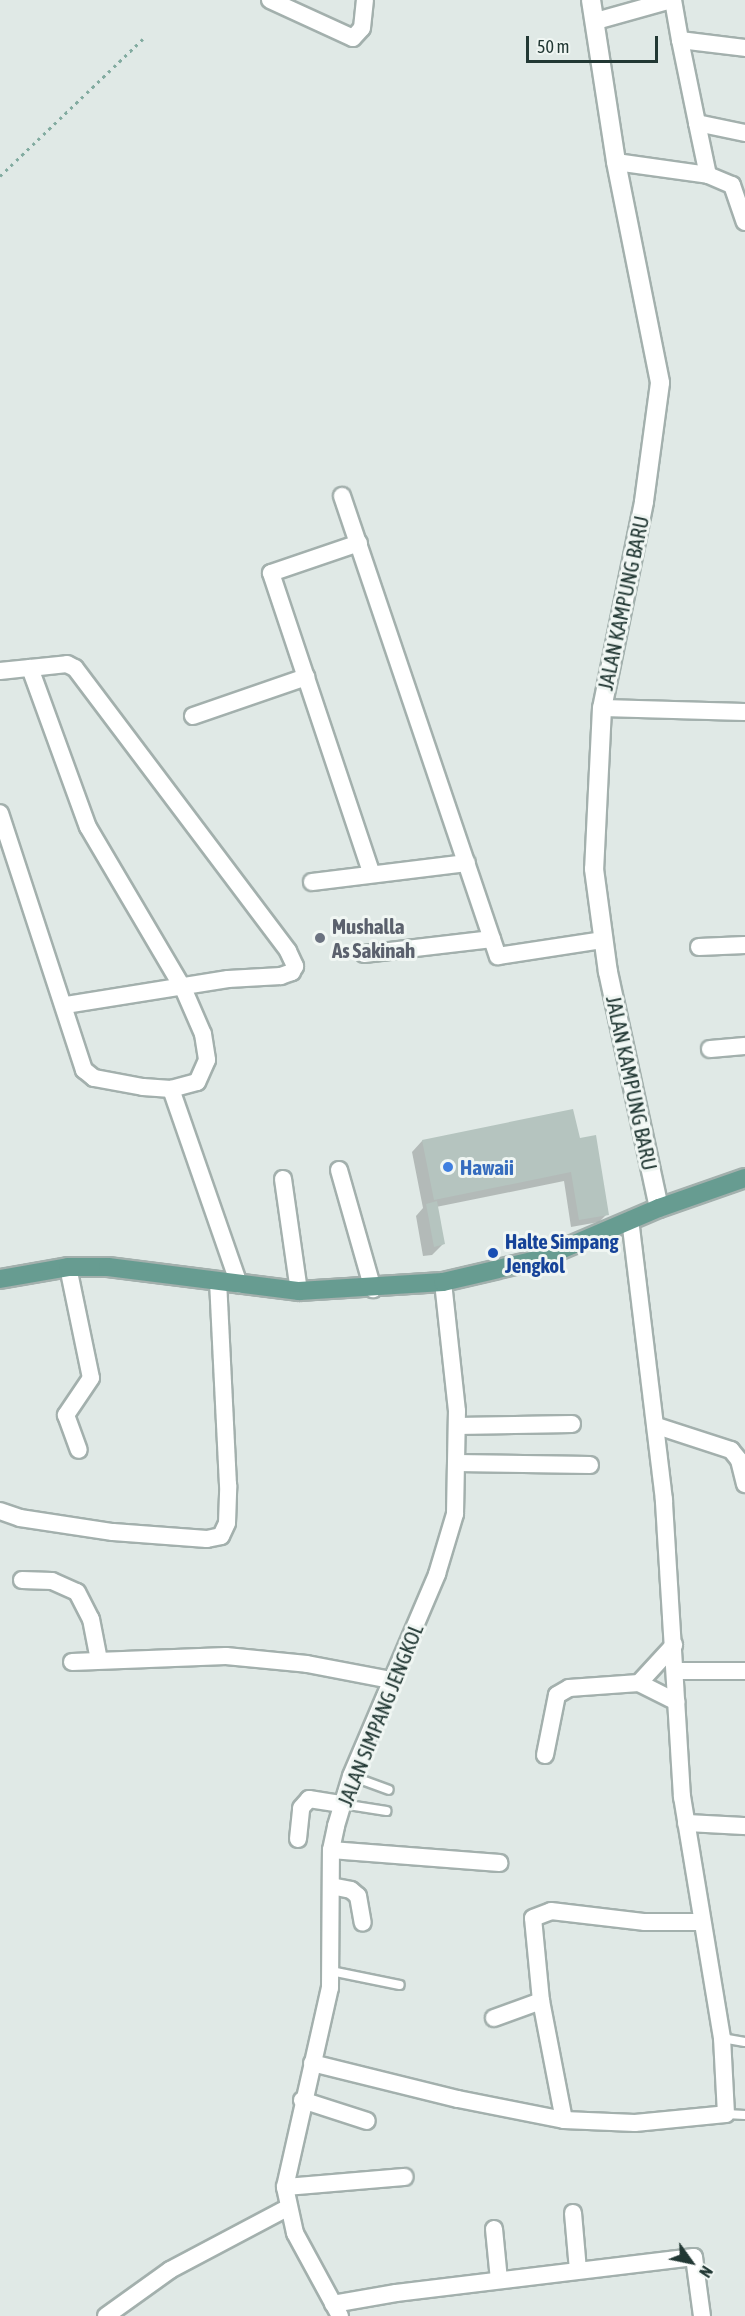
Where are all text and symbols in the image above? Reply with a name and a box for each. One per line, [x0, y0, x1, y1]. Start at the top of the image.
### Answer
scale bar [529, 24, 661, 62]
text: 50 m [537, 36, 569, 57]
street label: JALAN KAMPUNG BARU [592, 514, 654, 692]
place label: Mushalla As Sakinah [332, 913, 415, 963]
marker: Mushalla As Sakinah [313, 931, 327, 945]
street label: JALAN KAMPUNG BARU [601, 994, 663, 1172]
place label: Hawaii [460, 1154, 514, 1180]
marker: Hawaii [441, 1160, 455, 1174]
place label: Halte Simpang Jengkol [505, 1228, 618, 1278]
marker: Halte Simpang Jengkol [486, 1246, 500, 1260]
street label: JALAN SIMPANG JENGKOL [332, 1620, 428, 1810]
north arrow [661, 2232, 721, 2292]
text: N [696, 2263, 716, 2281]

